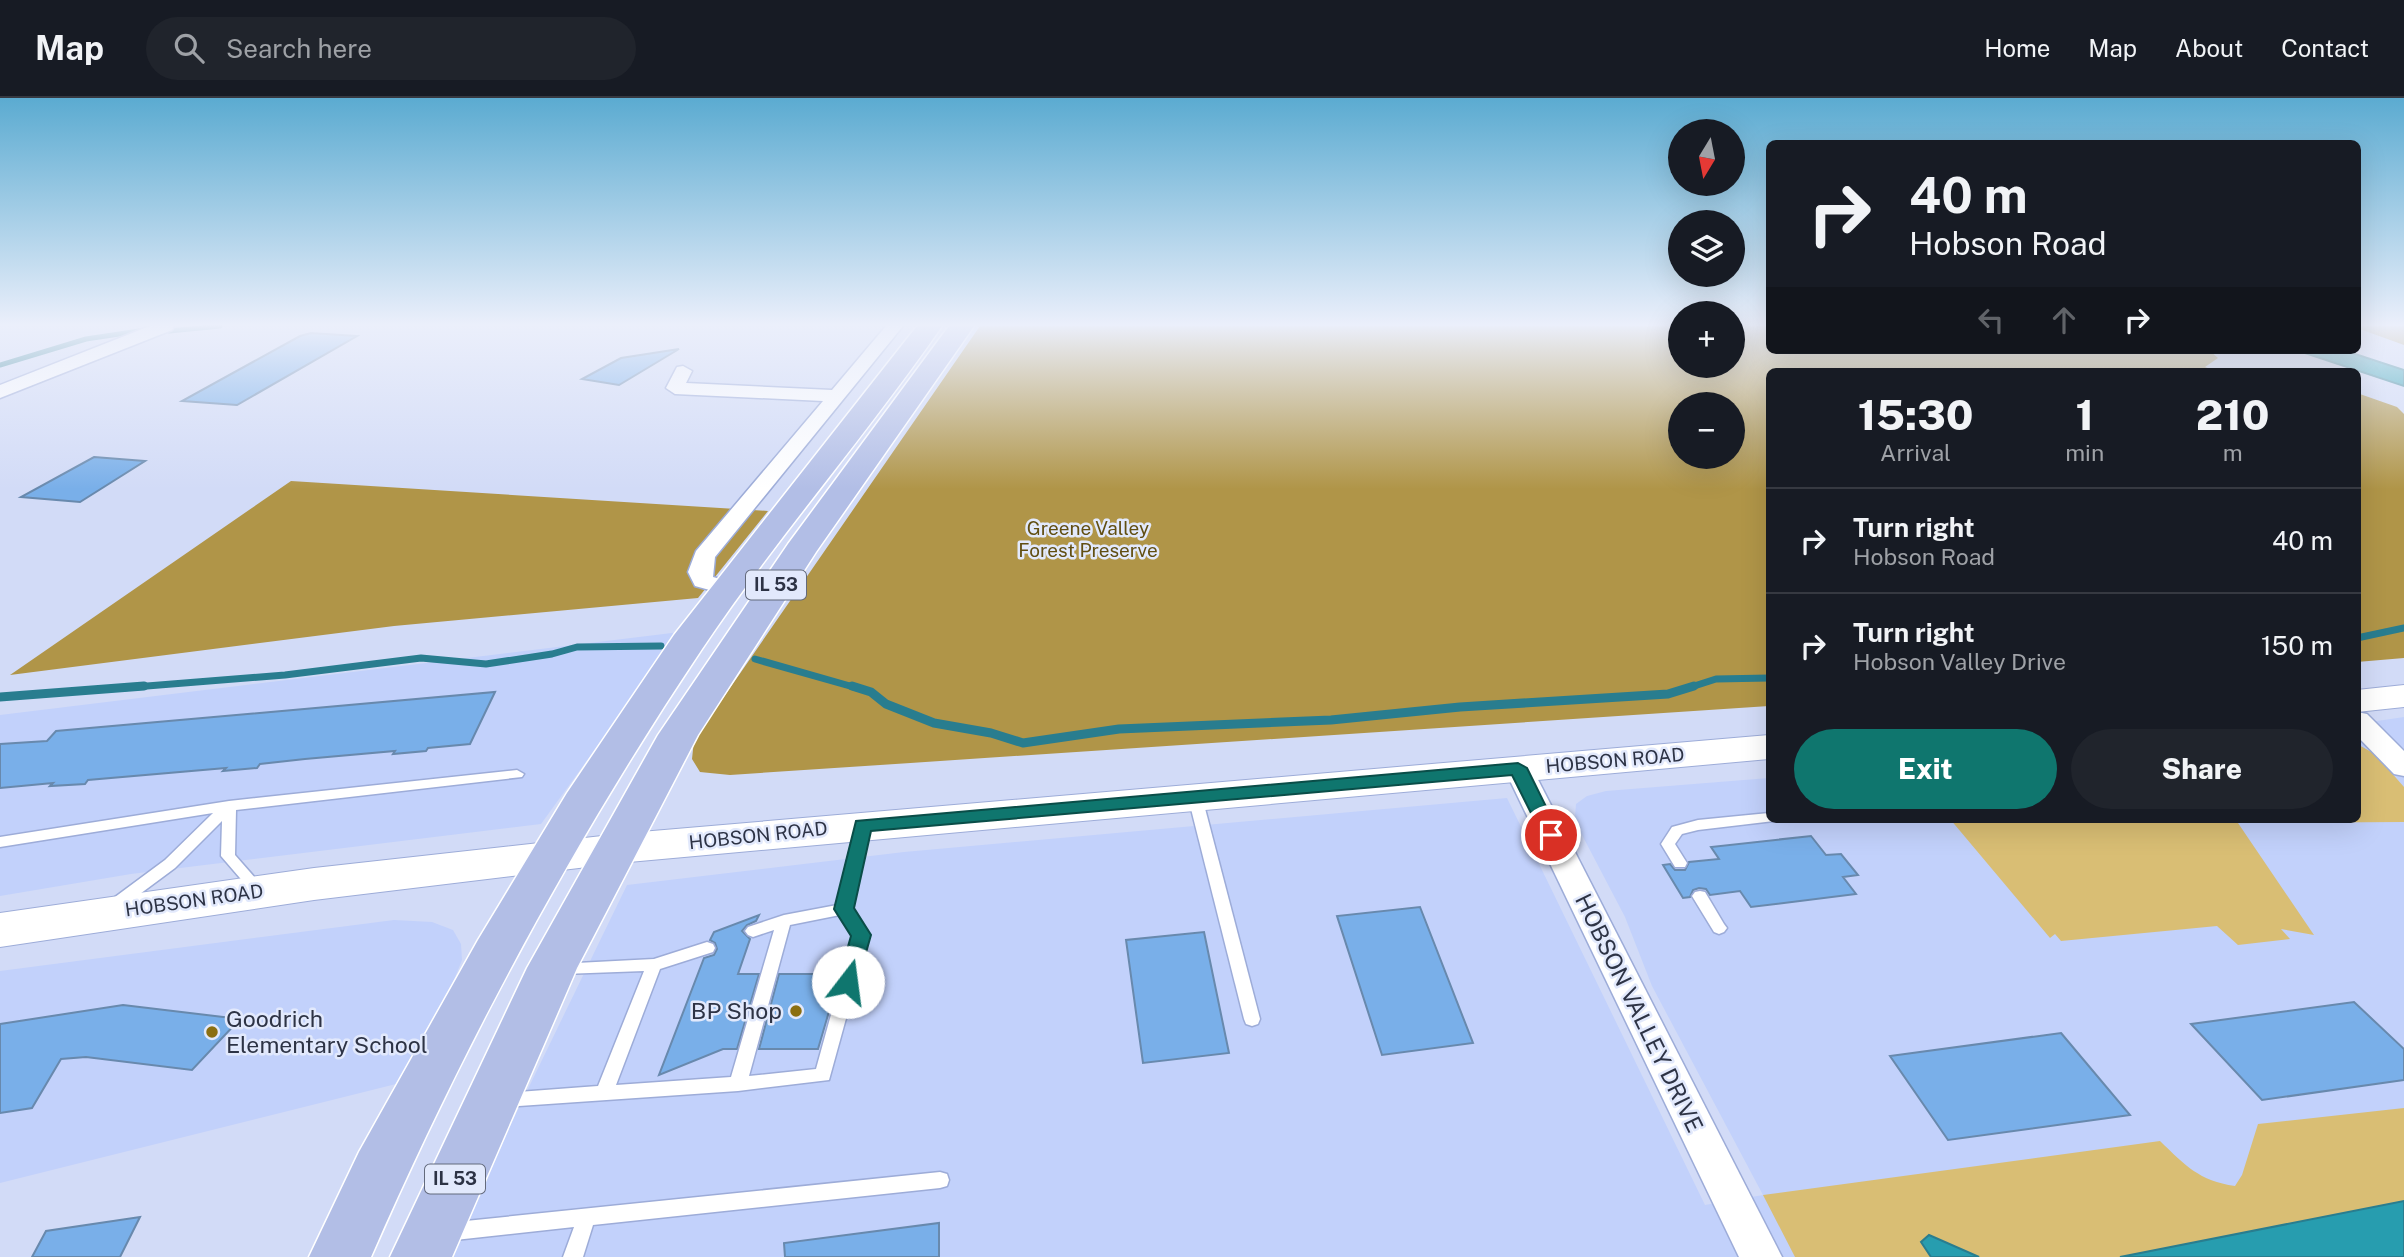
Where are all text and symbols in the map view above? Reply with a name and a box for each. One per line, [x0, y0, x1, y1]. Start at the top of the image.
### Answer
search box [146, 17, 636, 80]
text: Map [35, 29, 104, 67]
icon: search [170, 29, 208, 67]
text: Search here [226, 33, 372, 64]
text: Home [1984, 34, 2050, 62]
text: Map [2088, 34, 2137, 62]
text: About [2175, 34, 2243, 62]
text: Contact [2281, 34, 2369, 62]
north arrow [1668, 119, 1745, 196]
map controls [1668, 119, 1745, 469]
text: 40 m [1909, 166, 2028, 224]
icon: right [1794, 168, 1885, 259]
button: layers [1668, 210, 1745, 287]
text: Hobson Road [1909, 225, 2107, 262]
button: + [1668, 301, 1745, 378]
icon: left [1972, 301, 2010, 339]
icon: ahead [2045, 301, 2083, 339]
icon: right [2118, 301, 2156, 339]
text: 15:30 [1858, 390, 1973, 439]
text: 1 [2075, 390, 2094, 439]
text: 210 [2196, 390, 2269, 439]
button: − [1668, 392, 1745, 469]
text: Arrival [1880, 439, 1951, 466]
text: min [2065, 439, 2104, 466]
text: m [2223, 439, 2243, 466]
text: Turn right [1853, 512, 1975, 543]
park label: Greene Valley Forest Preserve [1018, 517, 1158, 561]
icon: right [1794, 522, 1832, 560]
text: 40 m [2272, 525, 2333, 556]
text: Hobson Road [1853, 543, 1995, 570]
road number: IL 53 [746, 570, 806, 600]
text: Turn right [1853, 617, 1975, 648]
icon: right [1794, 627, 1832, 665]
text: 150 m [2261, 630, 2333, 661]
text: Hobson Valley Drive [1853, 648, 2066, 675]
button: Exit [1794, 729, 2057, 809]
button: Share [2071, 729, 2333, 809]
street label: HOBSON ROAD [1545, 743, 1685, 777]
pin [1521, 805, 1581, 865]
icon: arrive [1532, 816, 1570, 854]
street label: HOBSON ROAD [688, 817, 828, 853]
street label: HOBSON ROAD [123, 879, 265, 921]
street label: HOBSON VALLEY DRIVE [1570, 889, 1709, 1136]
position arrow [811, 945, 885, 1019]
place label: BP Shop [691, 997, 782, 1024]
marker: BP Shop [788, 1003, 804, 1019]
place label: Goodrich Elementary School [226, 1005, 428, 1058]
marker: Goodrich Elementary School [204, 1024, 220, 1040]
road number: IL 53 [425, 1164, 485, 1194]

